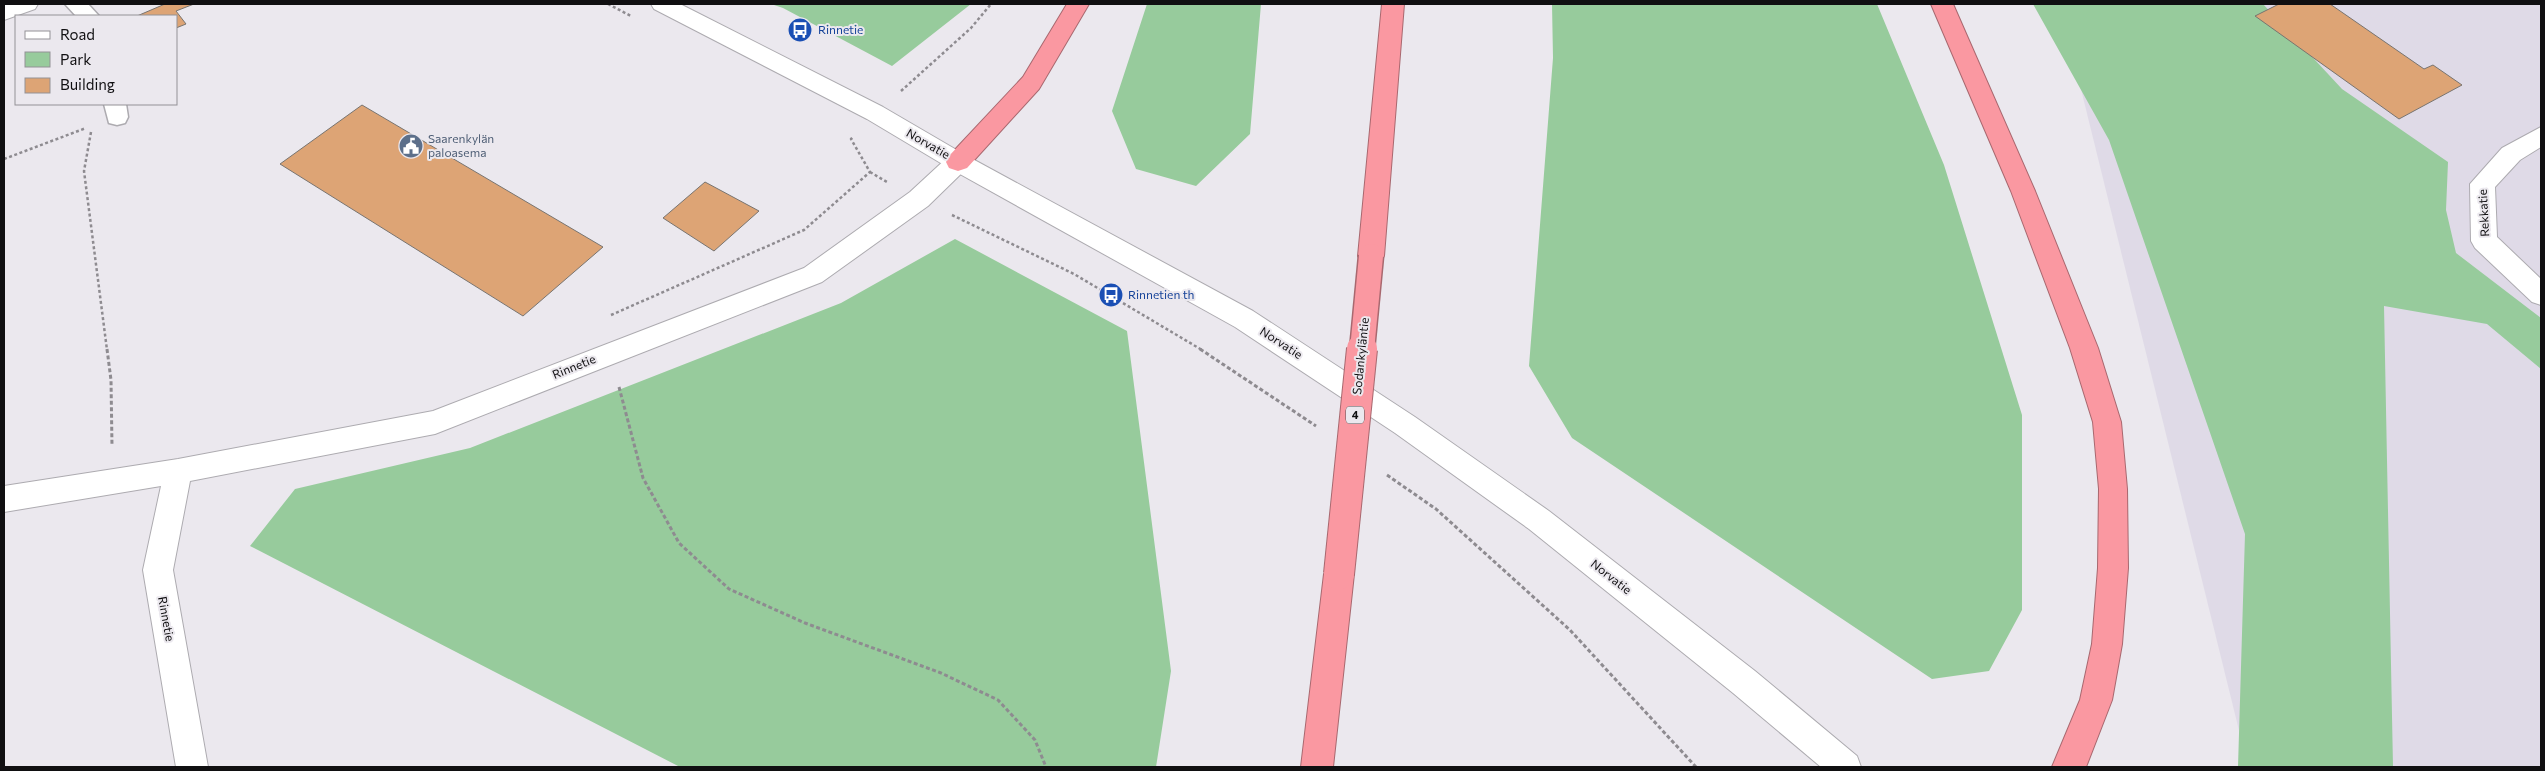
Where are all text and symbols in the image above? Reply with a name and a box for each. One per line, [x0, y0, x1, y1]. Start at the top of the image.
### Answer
legend [15, 15, 178, 105]
bus stop icon: Rinnetie [787, 17, 813, 43]
place label: Rinnetie [818, 22, 863, 36]
text: Road [60, 25, 95, 43]
text: Park [60, 50, 91, 68]
text: Building [60, 75, 115, 93]
street label: Norvatie [904, 125, 953, 161]
place label: Saarenkylän paloasema [428, 131, 494, 159]
public building icon: Saarenkylän paloasema [398, 133, 424, 159]
street label: Rekkatie [2475, 189, 2491, 237]
bus stop icon: Rinnetien th [1098, 282, 1124, 308]
place label: Rinnetien th [1128, 287, 1194, 301]
street label: Sodankyläntie [1349, 317, 1371, 395]
street label: Norvatie [1258, 323, 1305, 361]
street label: Rinnetie [550, 351, 597, 381]
road number: 4 [1346, 406, 1364, 424]
street label: Norvatie [1589, 556, 1635, 596]
street label: Rinnetie [156, 595, 178, 642]

